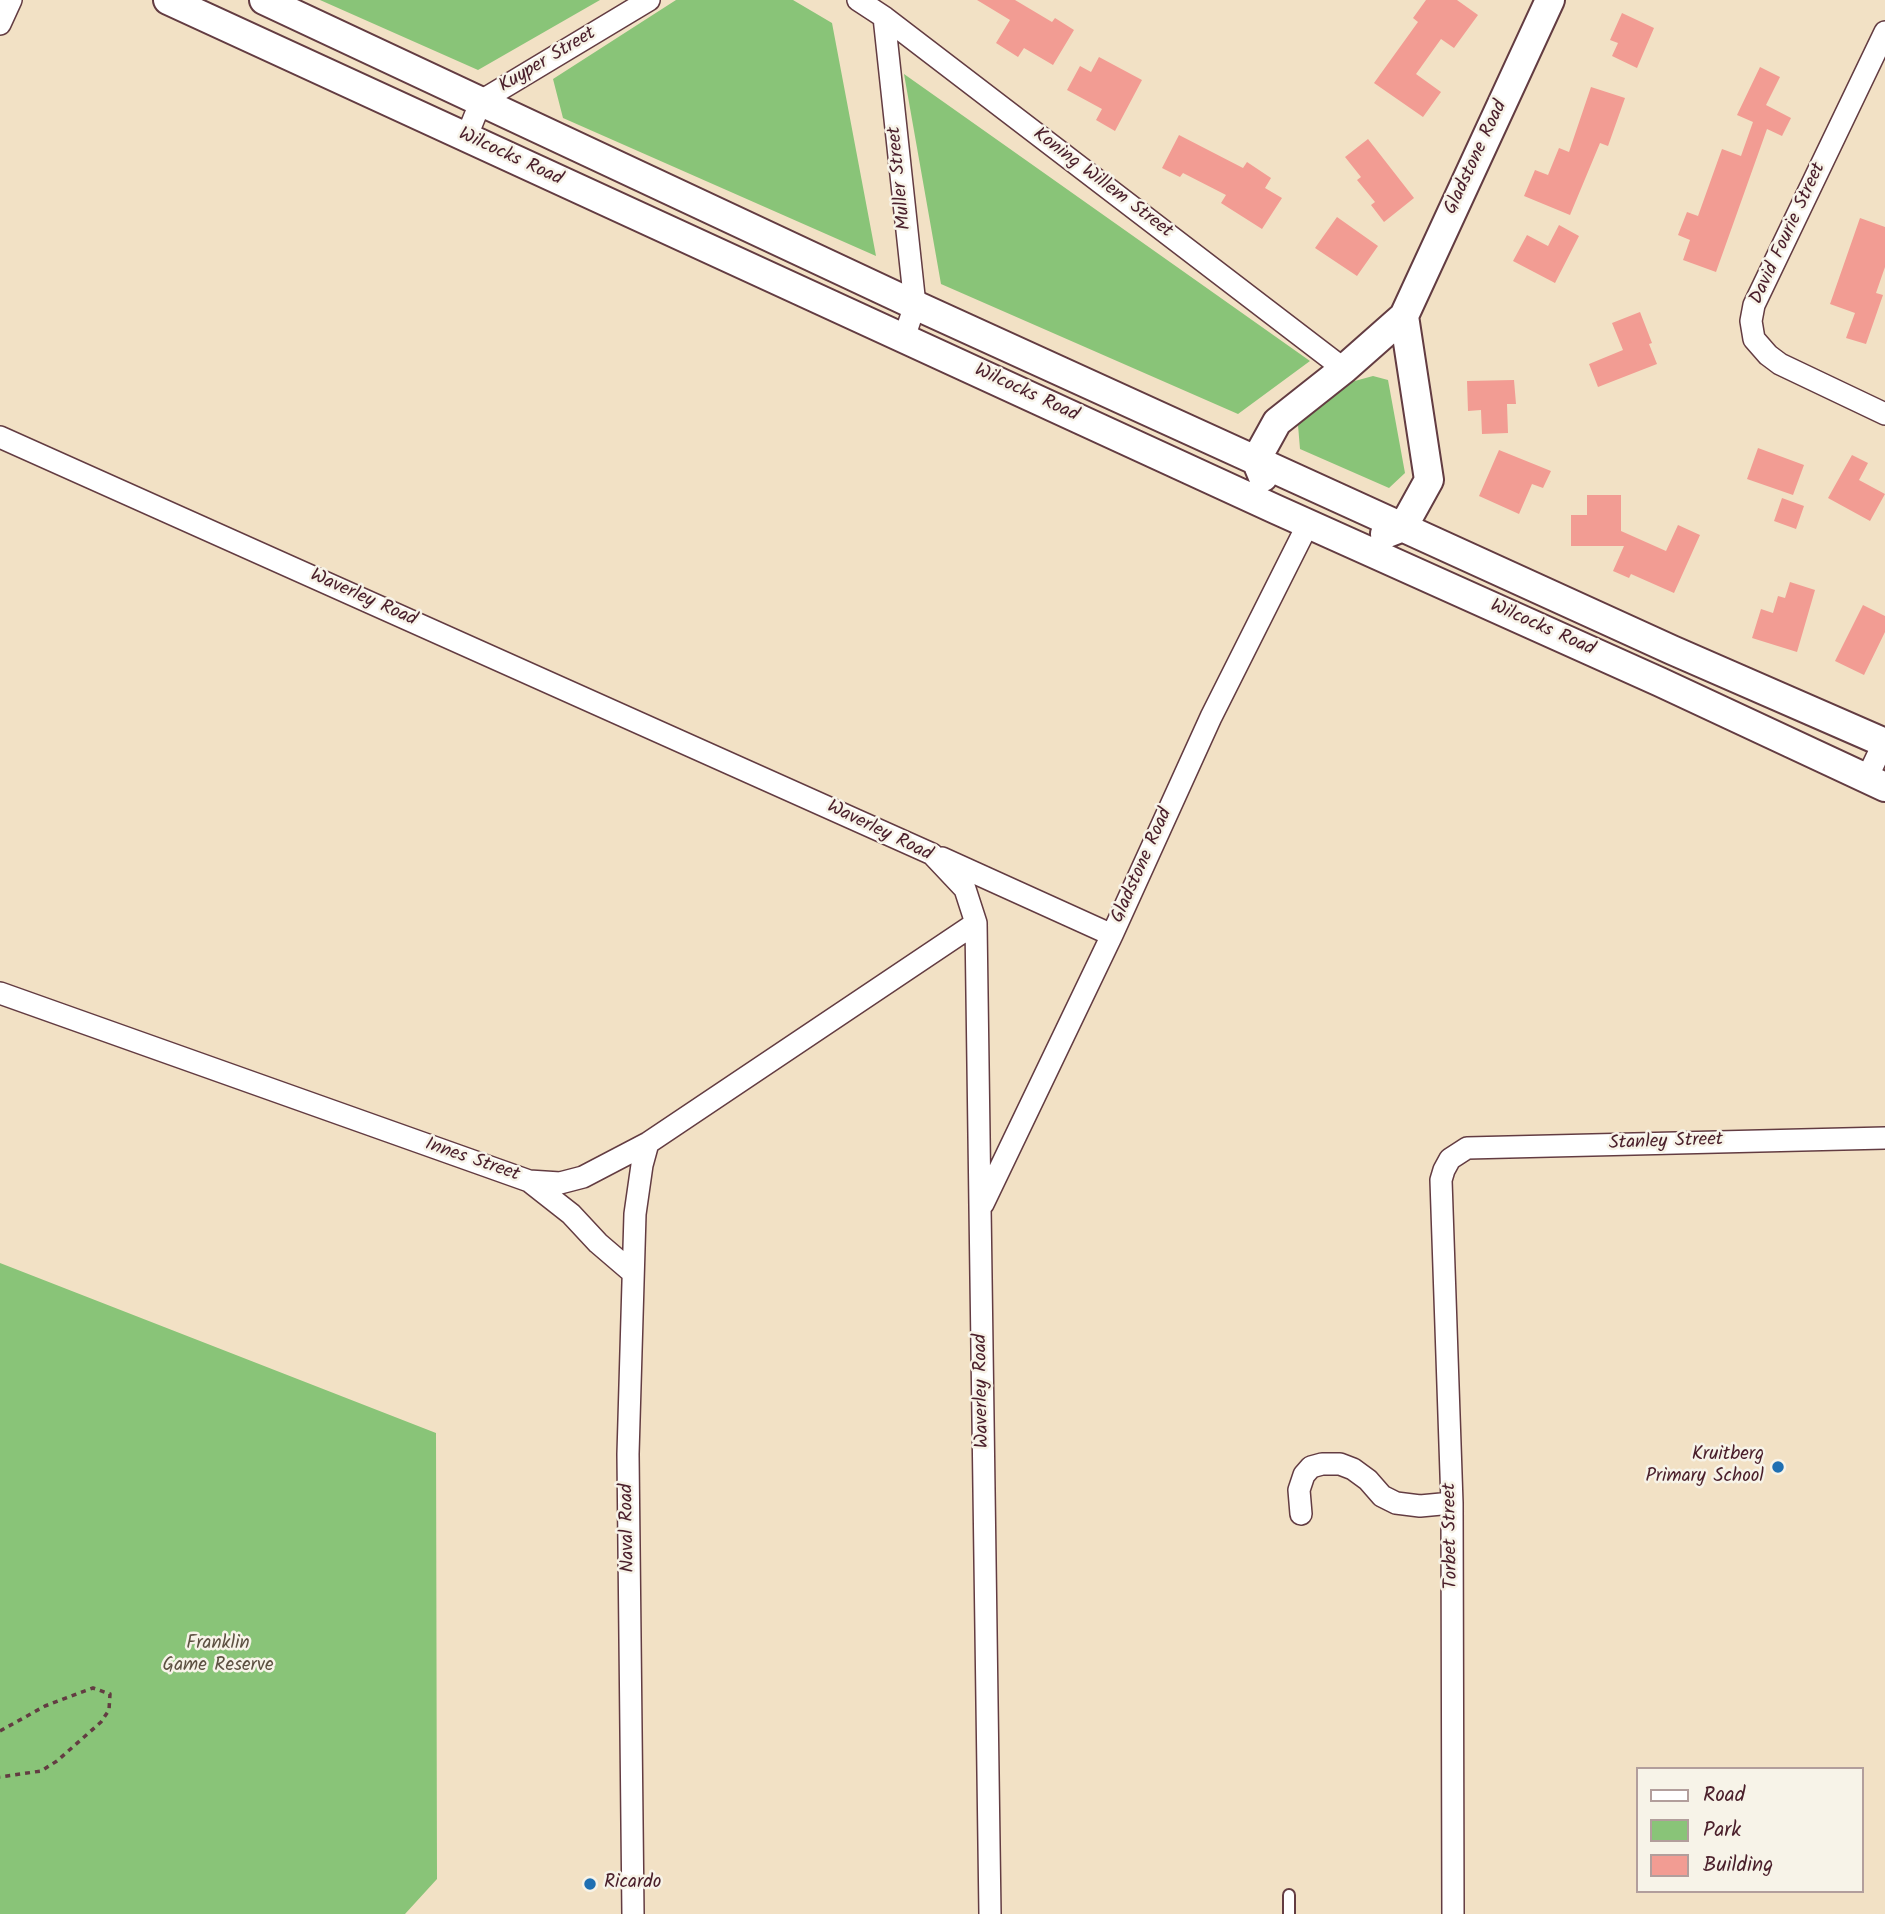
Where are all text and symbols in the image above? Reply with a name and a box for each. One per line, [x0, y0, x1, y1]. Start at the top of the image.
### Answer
street label: Kuyper Street [495, 23, 601, 99]
street label: Gladstone Road [1441, 97, 1513, 219]
street label: Wilcocks Road [454, 124, 566, 192]
street label: Koning Willem Street [1027, 124, 1177, 244]
street label: Muller Street [884, 125, 918, 231]
street label: David Fourie Street [1746, 160, 1832, 308]
street label: Wilcocks Road [970, 360, 1082, 428]
street label: Waverley Road [306, 565, 420, 633]
street label: Wilcocks Road [1486, 596, 1598, 662]
street label: Waverley Road [823, 797, 935, 867]
street label: Gladstone Road [1108, 805, 1178, 927]
street label: Stanley Street [1608, 1130, 1724, 1156]
street label: Innes Street [422, 1134, 522, 1188]
street label: Waverley Road [971, 1334, 995, 1448]
place label: Kruitberg Primary School [1645, 1445, 1764, 1489]
marker: Kruitberg Primary School [1770, 1459, 1786, 1475]
street label: Torbet Street [1440, 1482, 1464, 1590]
street label: Naval Road [617, 1483, 641, 1573]
park label: Franklin Game Reserve [163, 1634, 273, 1678]
legend [1636, 1767, 1864, 1893]
text: Road [1703, 1779, 1745, 1812]
text: Park [1703, 1814, 1741, 1847]
text: Building [1703, 1849, 1773, 1882]
place label: Ricardo [604, 1873, 661, 1895]
marker: Ricardo [582, 1876, 598, 1892]

